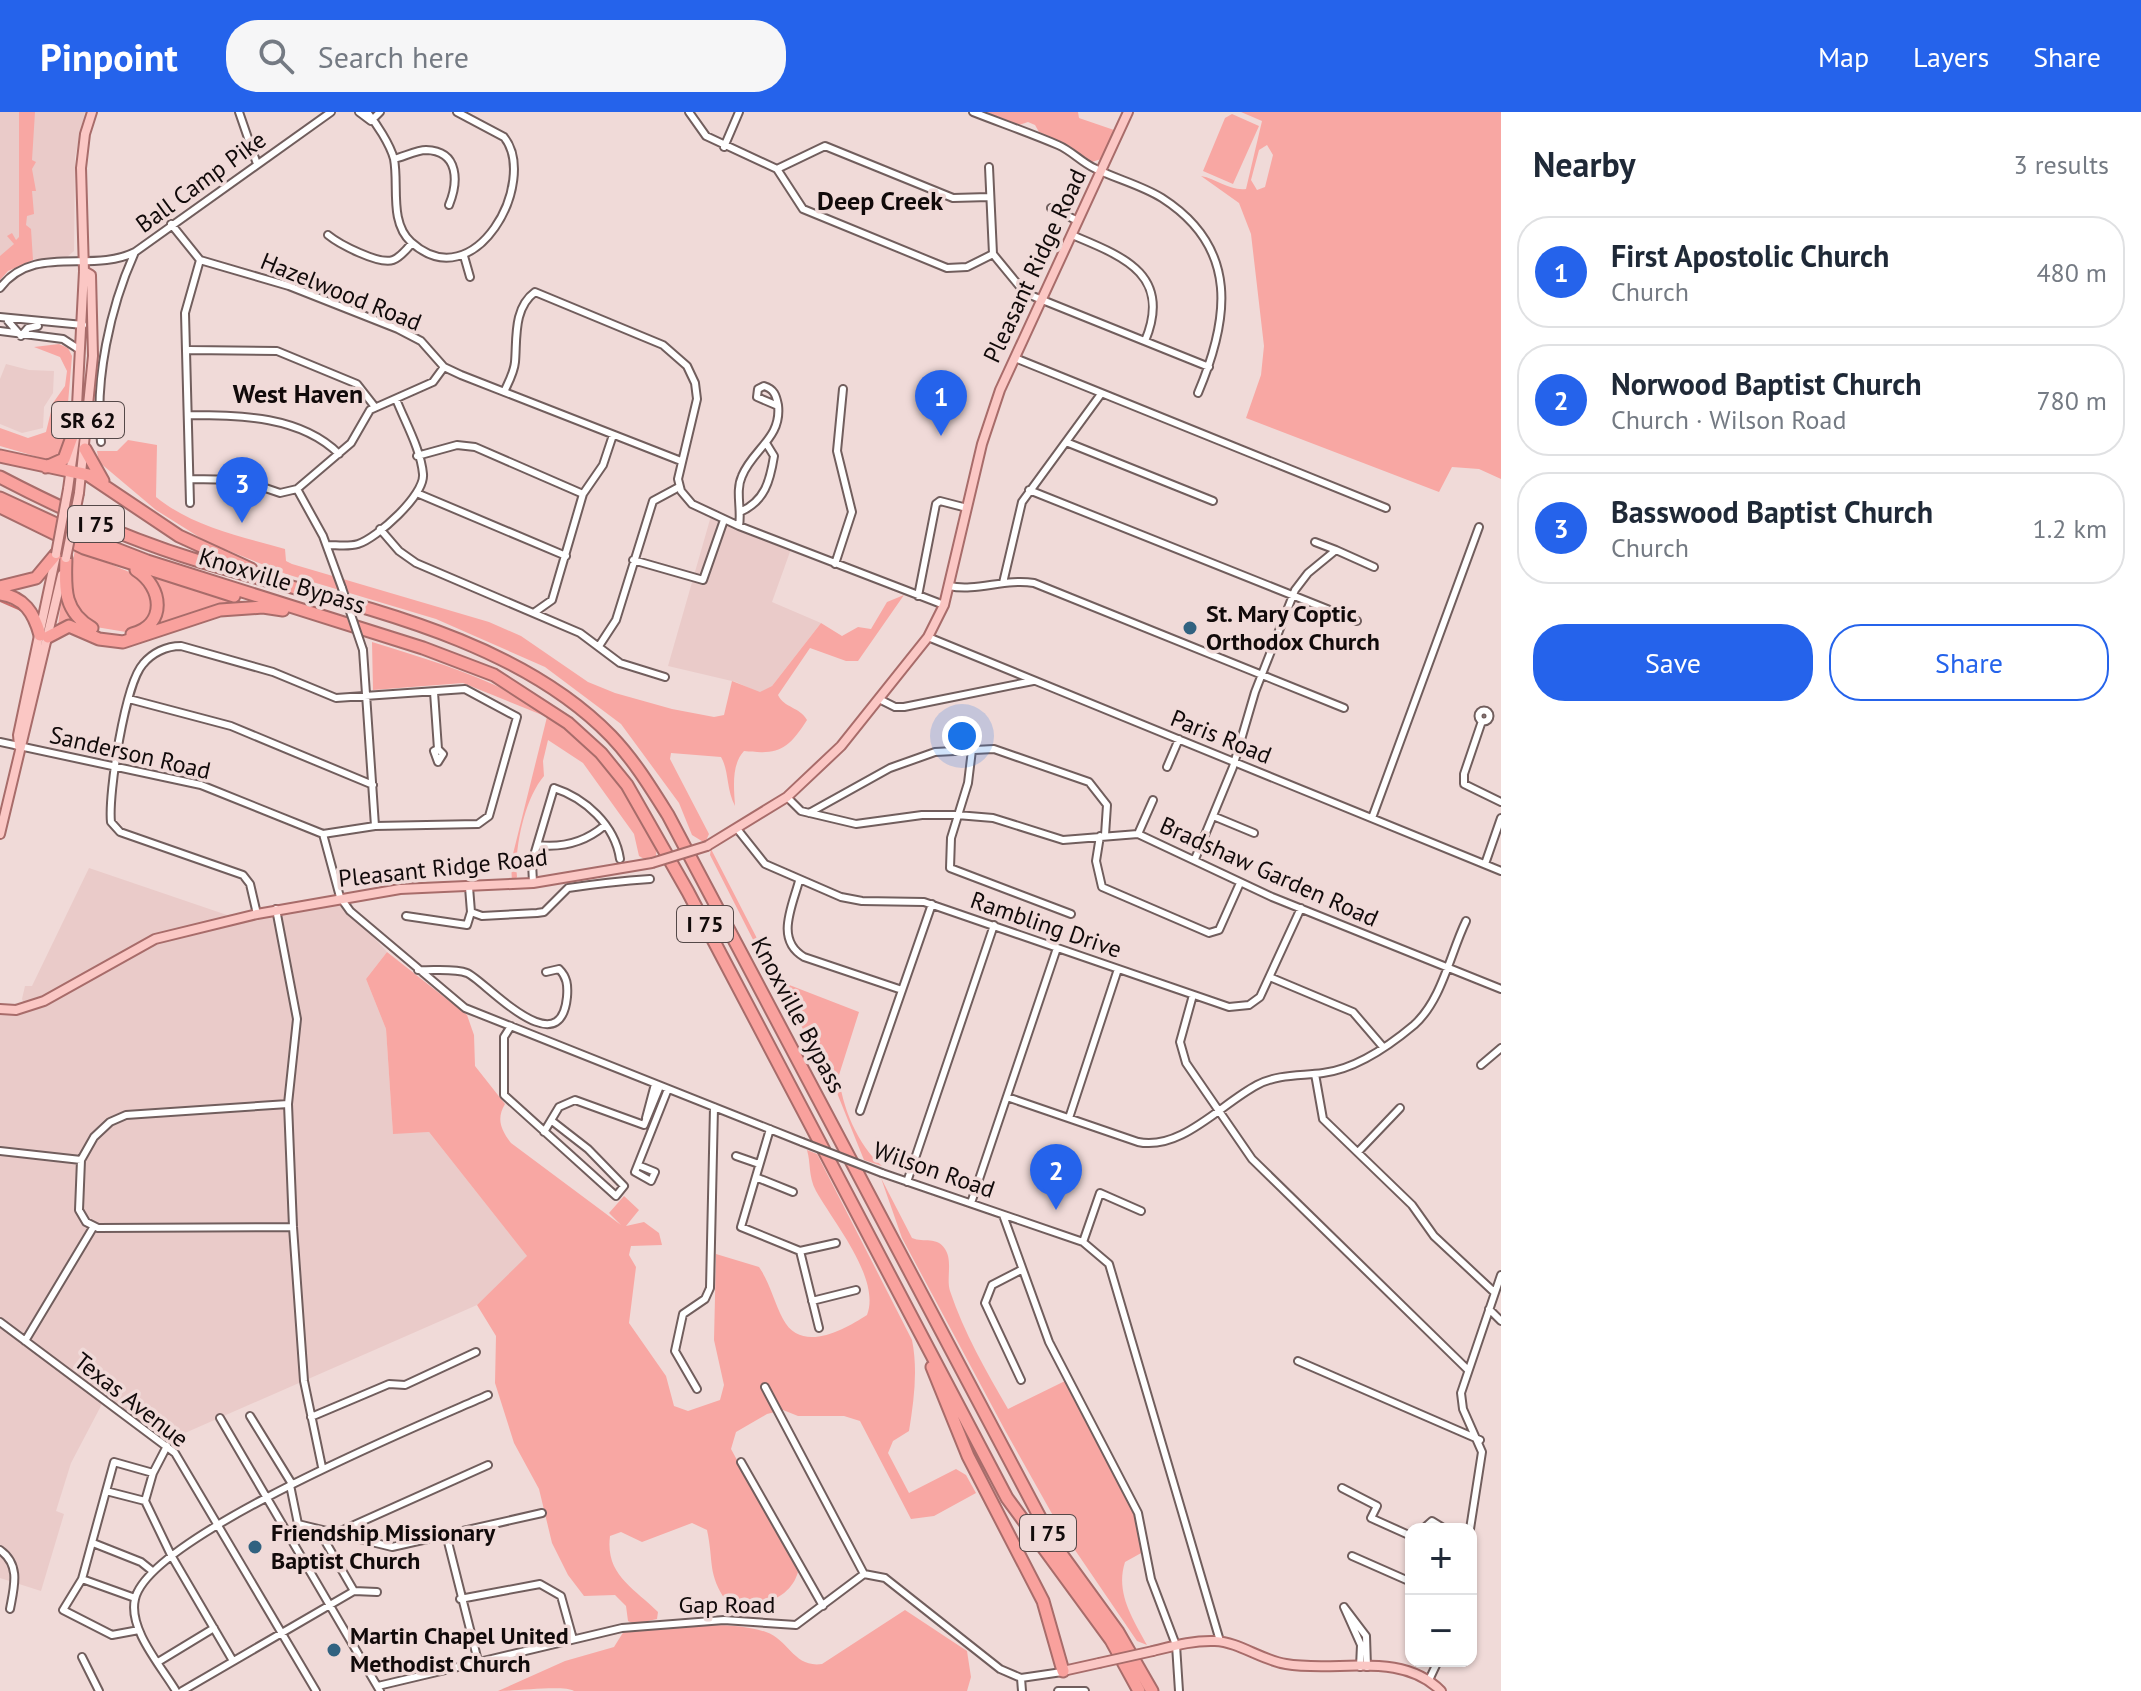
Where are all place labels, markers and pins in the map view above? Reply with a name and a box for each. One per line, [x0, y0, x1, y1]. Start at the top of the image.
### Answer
pin: 1 [915, 370, 967, 436]
pin: 3 [216, 457, 268, 523]
place label: St. Mary Coptic Orthodox Church [1206, 598, 1380, 657]
marker: St. Mary Coptic Orthodox Church [1181, 619, 1199, 637]
pin: 2 [1030, 1144, 1082, 1210]
place label: Friendship Missionary Baptist Church [271, 1517, 496, 1576]
marker: Friendship Missionary Baptist Church [246, 1538, 264, 1556]
place label: Martin Chapel United Methodist Church [350, 1620, 569, 1679]
marker: Martin Chapel United Methodist Church [325, 1641, 343, 1659]

